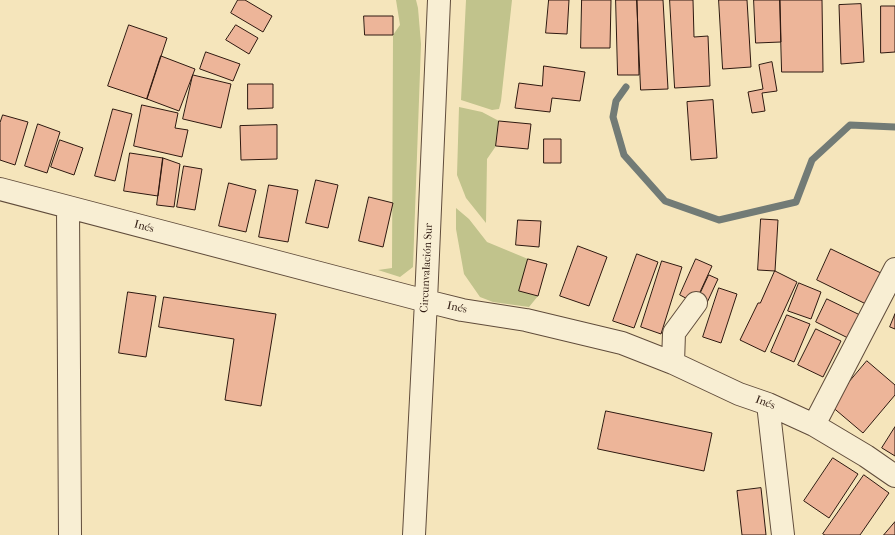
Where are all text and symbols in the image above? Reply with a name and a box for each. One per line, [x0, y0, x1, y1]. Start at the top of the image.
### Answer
street label: Inés [133, 218, 155, 236]
street label: Circunvalación Sur [418, 223, 436, 313]
street label: Inés [446, 299, 468, 317]
street label: Inés [753, 393, 777, 413]

